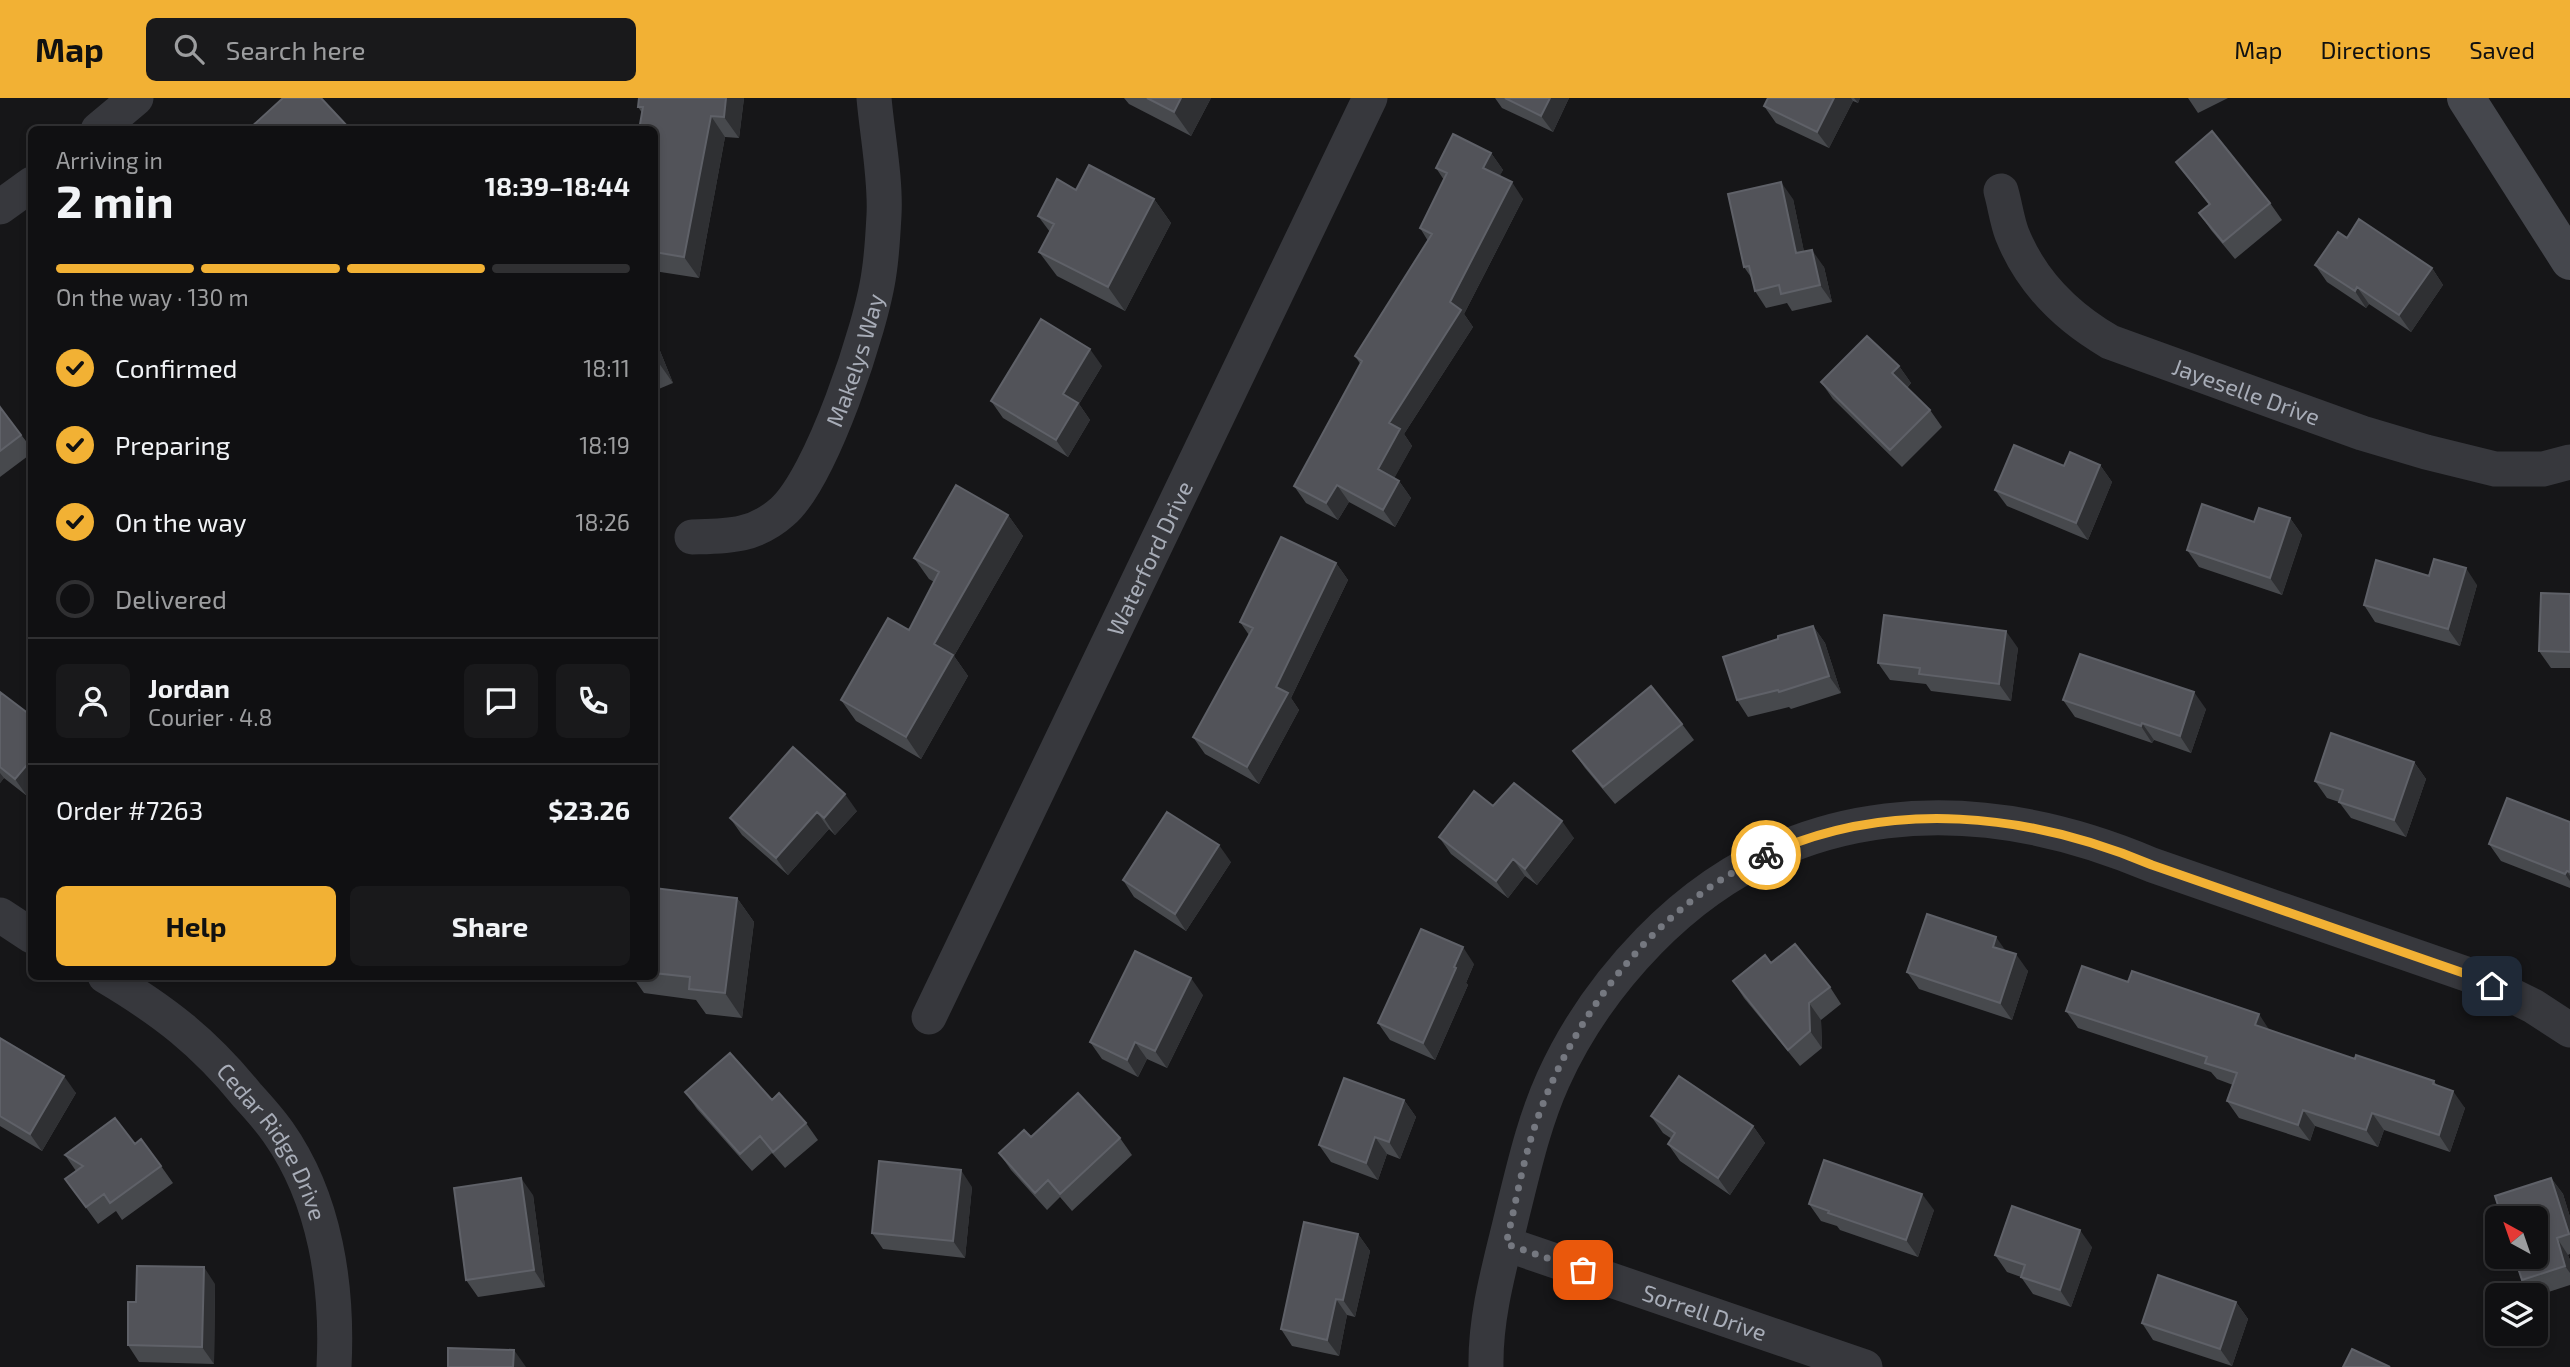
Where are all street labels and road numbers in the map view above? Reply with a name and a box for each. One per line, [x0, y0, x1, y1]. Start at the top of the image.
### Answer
street label: Makelys Way [820, 291, 889, 431]
street label: Jayeselle Drive [2169, 352, 2324, 431]
street label: Waterford Drive [1100, 476, 1198, 640]
street label: Cedar Ridge Drive [212, 1057, 333, 1223]
street label: Sorrell Drive [1639, 1278, 1770, 1346]

